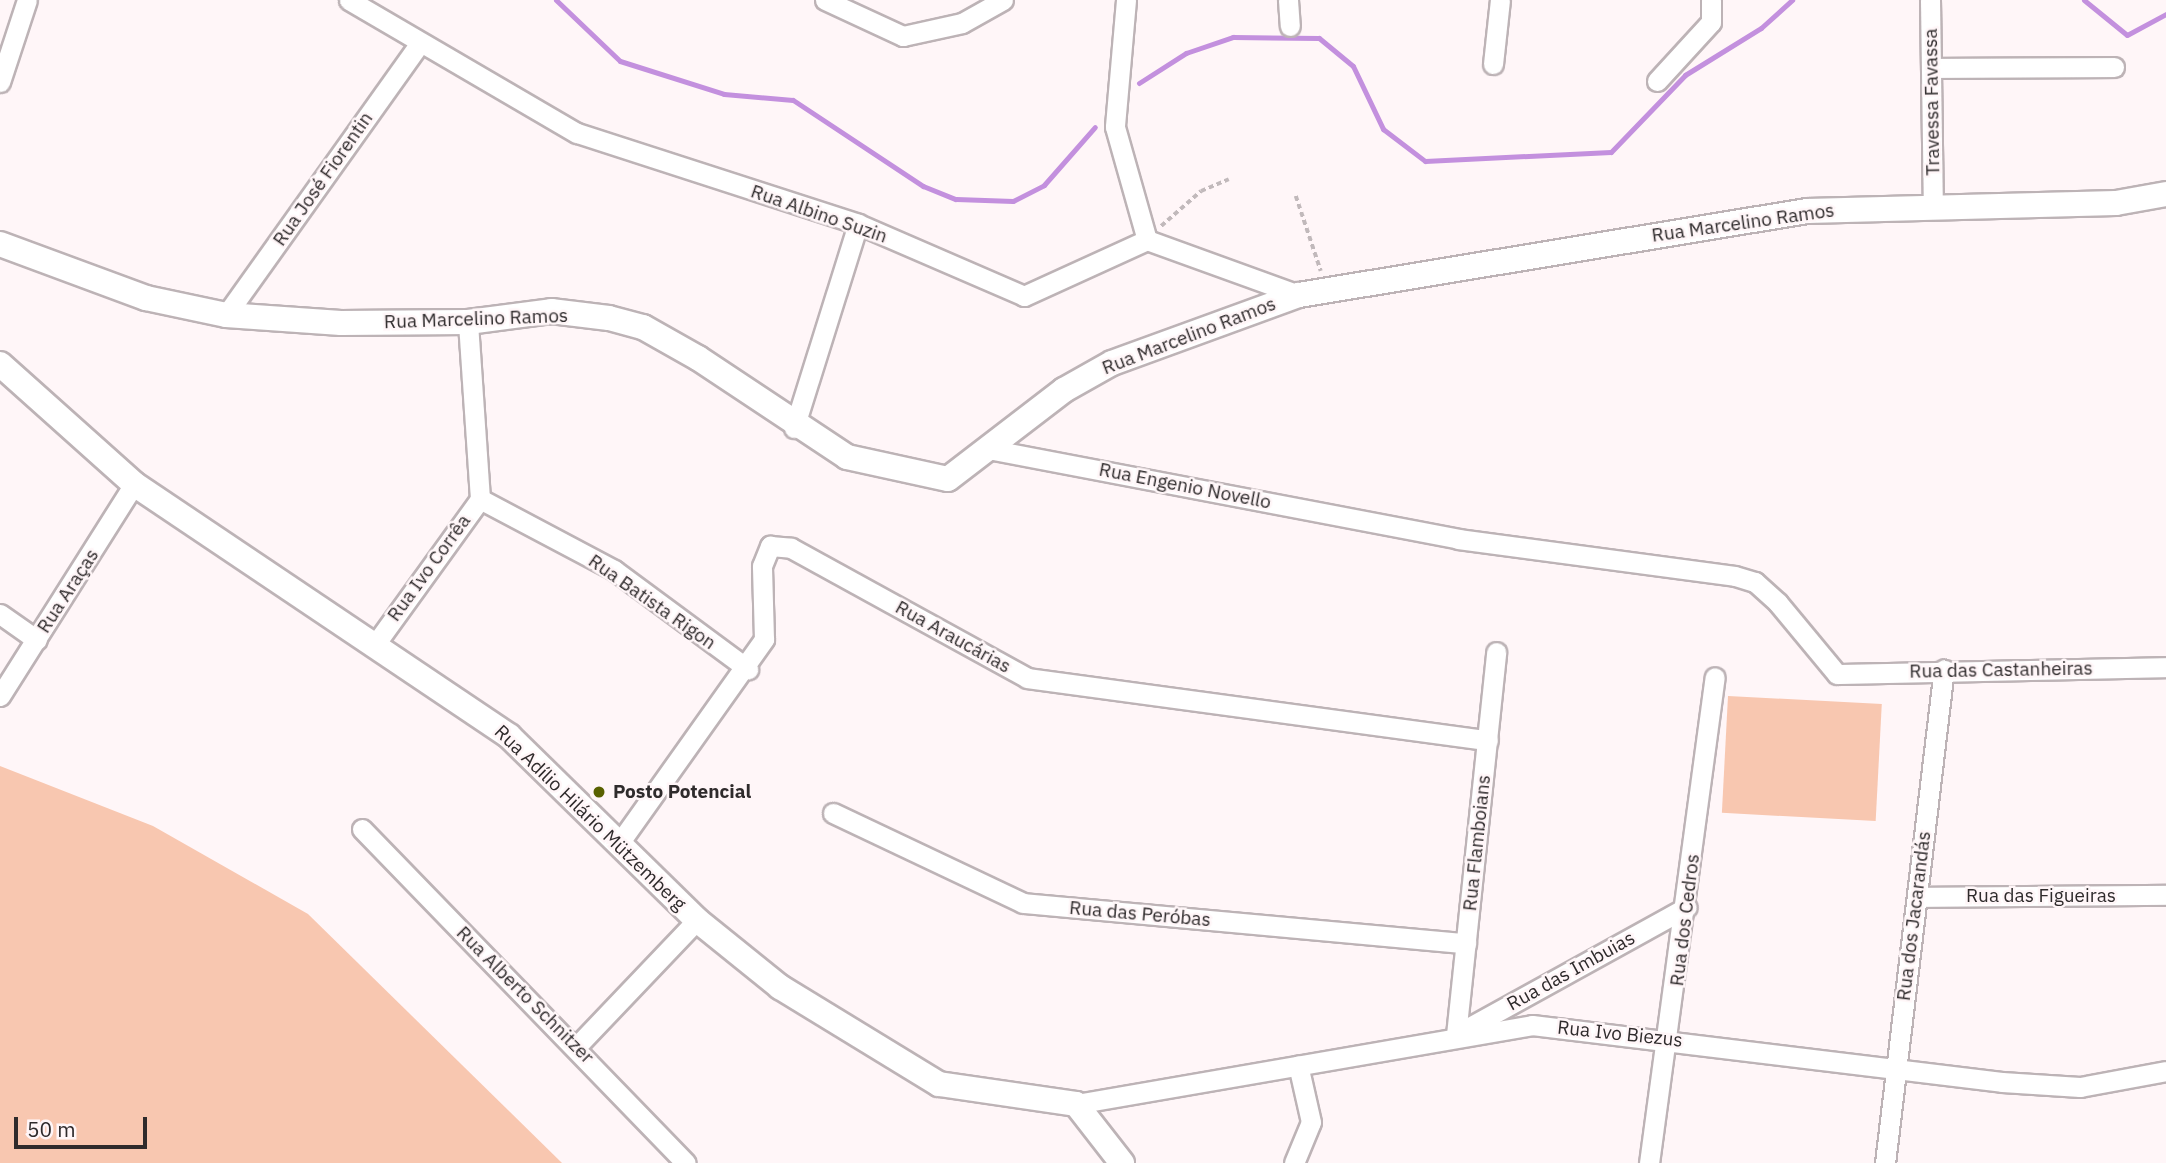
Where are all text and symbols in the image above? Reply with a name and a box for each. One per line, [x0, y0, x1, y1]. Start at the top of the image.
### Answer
street label: Travessa Favassa [1919, 28, 1945, 176]
street label: Rua José Fiorentin [268, 108, 378, 250]
street label: Rua Albino Suzin [748, 180, 890, 248]
street label: Rua Marcelino Ramos [1650, 199, 1836, 247]
street label: Rua Marcelino Ramos [1099, 292, 1279, 380]
street label: Rua Marcelino Ramos [383, 304, 569, 334]
street label: Rua Engenio Novello [1097, 458, 1273, 514]
street label: Rua Ivo Corrêa [383, 510, 475, 626]
street label: Rua Araças [32, 545, 104, 637]
street label: Rua Batista Rigon [584, 550, 720, 654]
street label: Rua Araucárias [891, 596, 1015, 678]
street label: Rua das Castanheiras [1909, 657, 2093, 683]
street label: Rua Adílio Hilário Mützemberg [489, 720, 691, 916]
street label: Rua Flamboians [1459, 774, 1495, 912]
place label: Posto Potencial [613, 781, 751, 803]
marker: Posto Potencial [591, 784, 607, 800]
street label: Rua dos Jacarandás [1892, 830, 1936, 1002]
street label: Rua dos Cedros [1666, 853, 1704, 987]
street label: Rua das Figueiras [1966, 885, 2116, 907]
street label: Rua das Peróbas [1068, 896, 1212, 932]
street label: Rua Alberto Schnitzer [452, 922, 598, 1068]
street label: Rua das Imbuias [1503, 926, 1639, 1016]
street label: Rua Ivo Biezus [1556, 1016, 1684, 1052]
scale bar [18, 1104, 150, 1148]
text: 50 m [27, 1115, 76, 1143]

